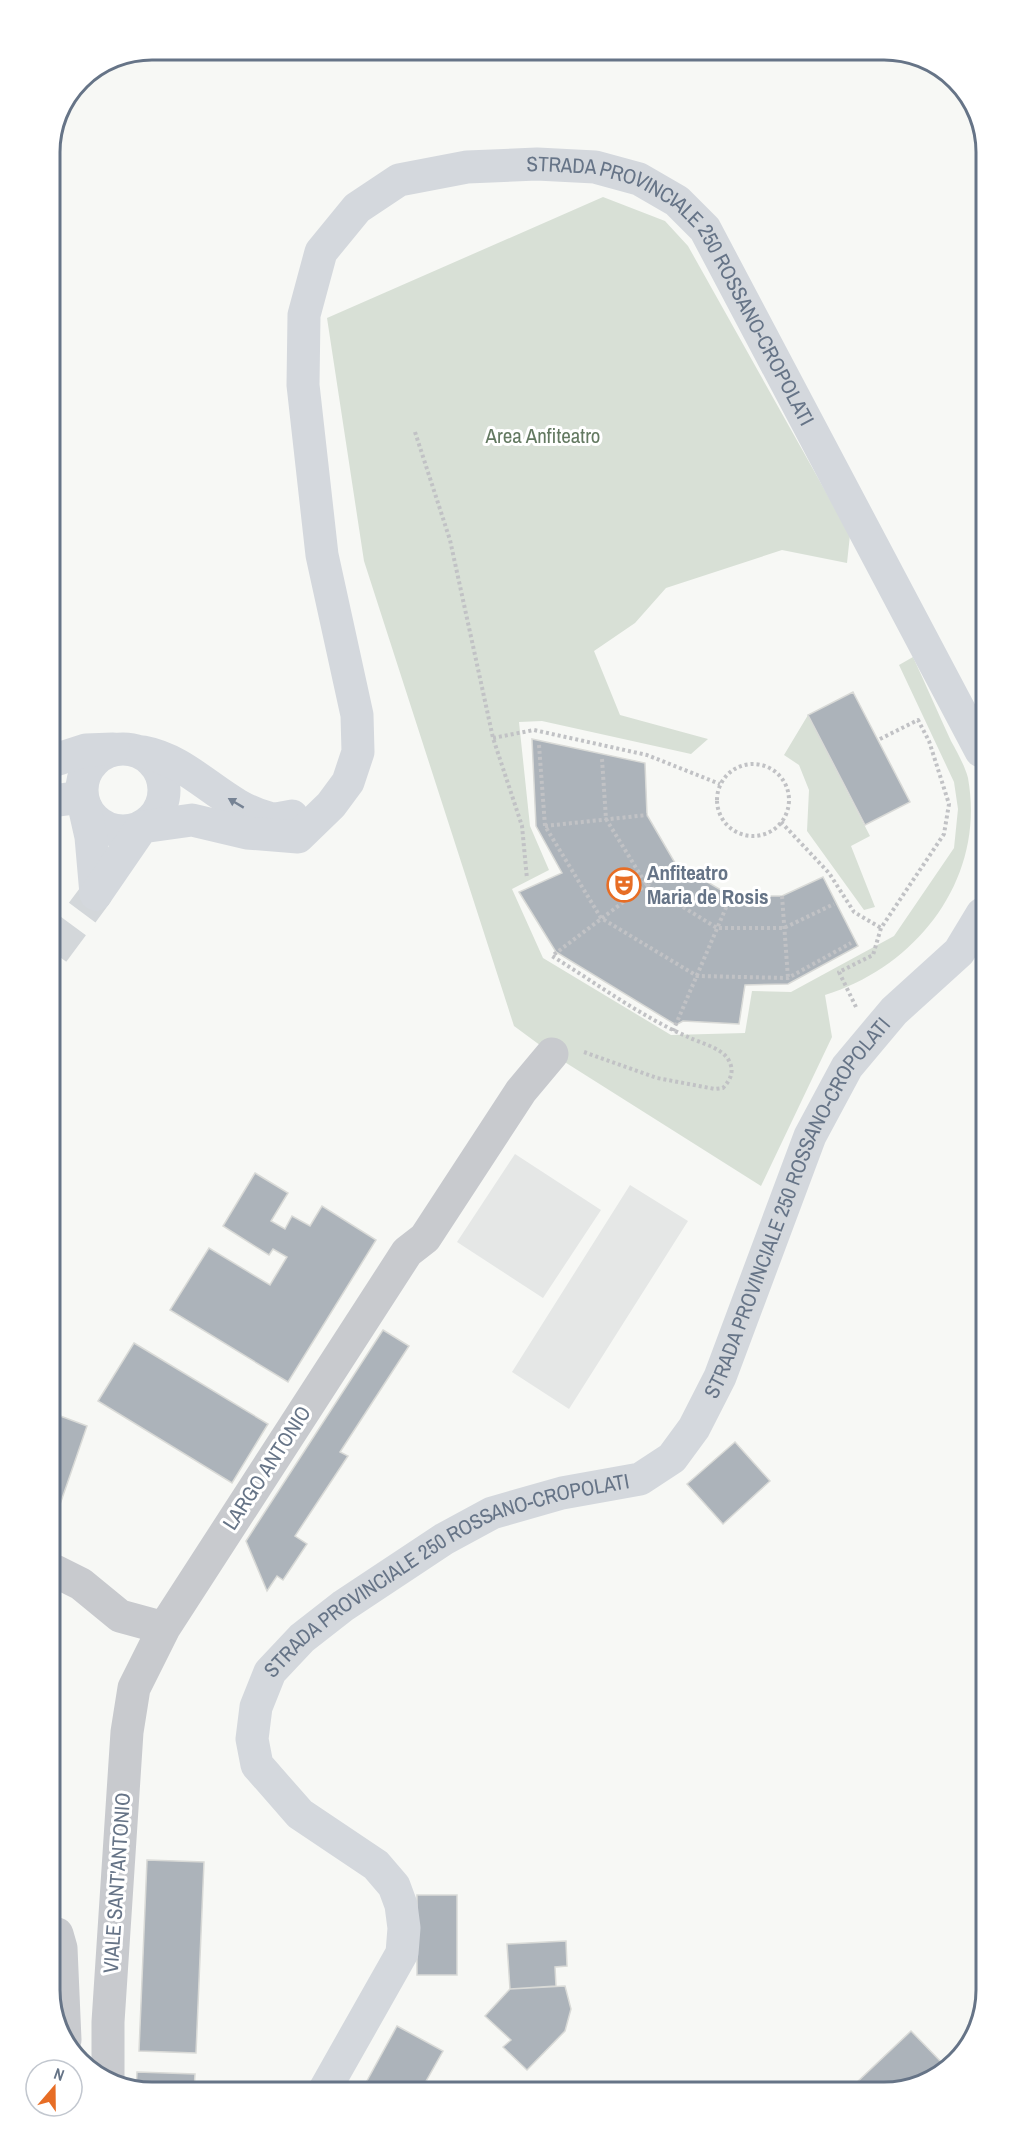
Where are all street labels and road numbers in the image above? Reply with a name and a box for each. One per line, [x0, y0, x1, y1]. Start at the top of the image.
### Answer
street label: STRADA PROVINCIALE 250 ROSSANO-CROPOLATI [526, 149, 821, 431]
street label: STRADA PROVINCIALE 250 ROSSANO-CROPOLATI [697, 1011, 897, 1403]
street label: LARGO ANTONIO [216, 1400, 317, 1535]
street label: STRADA PROVINCIALE 250 ROSSANO-CROPOLATI [257, 1466, 631, 1684]
street label: VIALE SANT'ANTONIO [96, 1792, 137, 1974]

